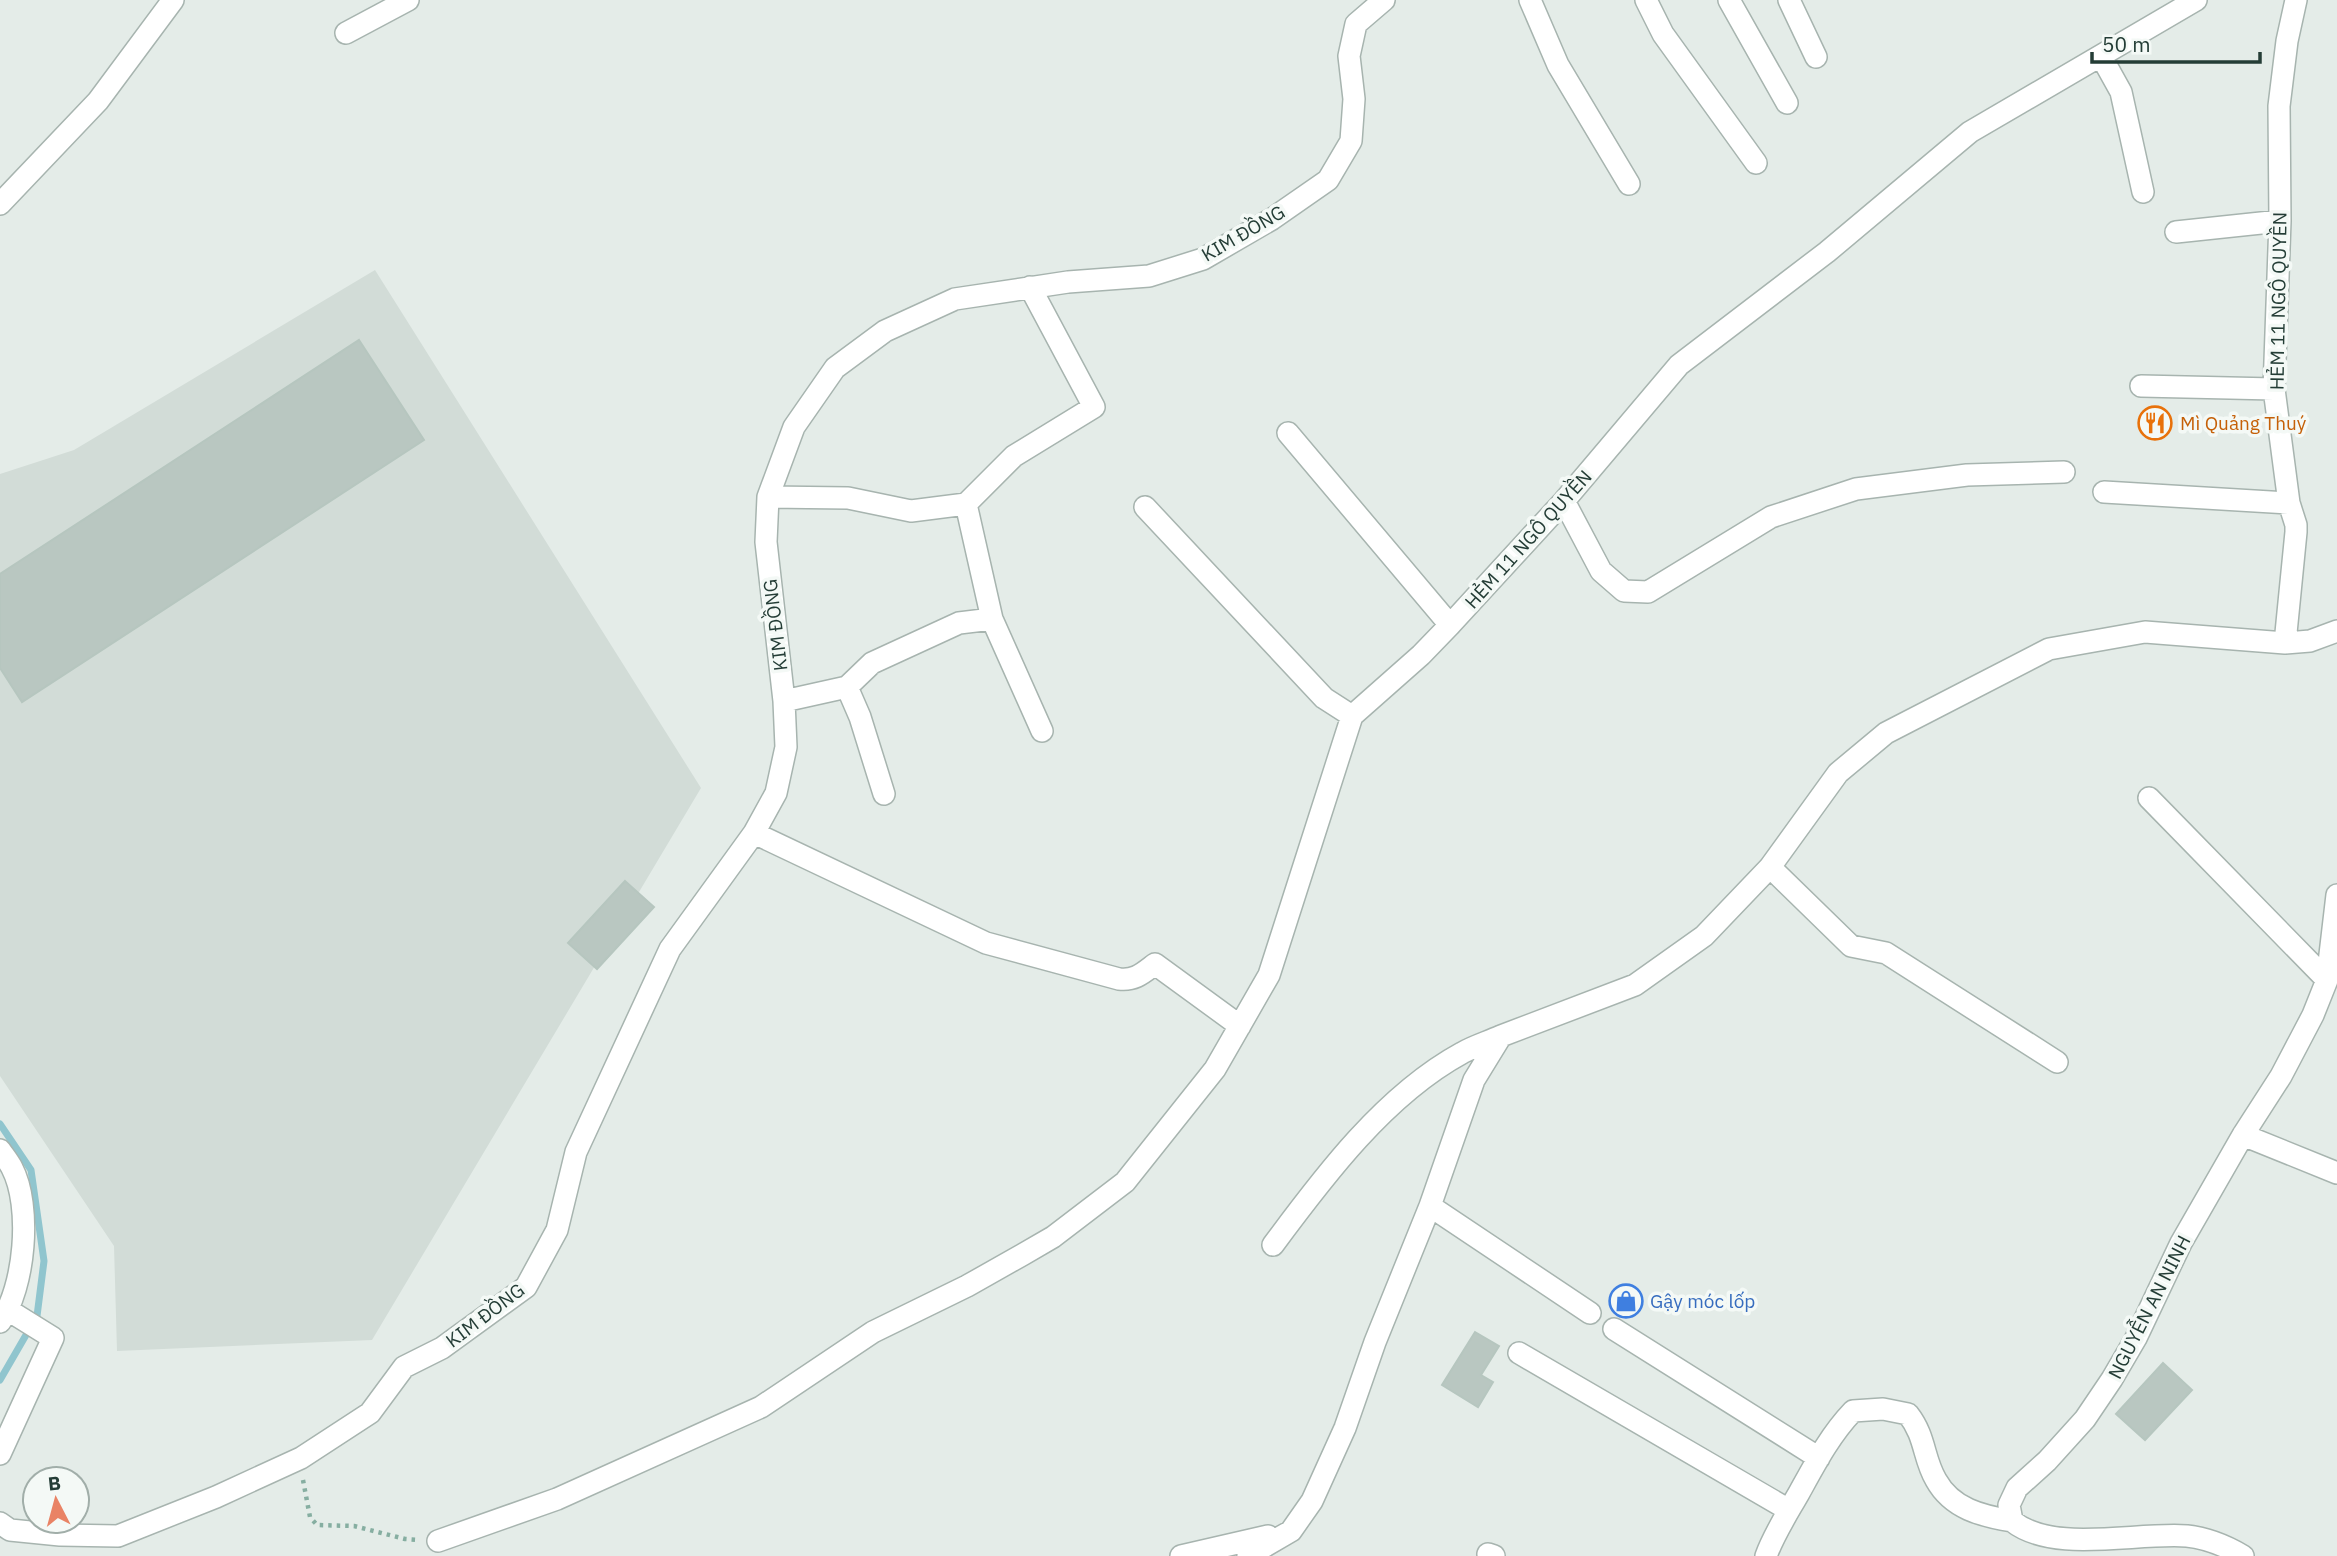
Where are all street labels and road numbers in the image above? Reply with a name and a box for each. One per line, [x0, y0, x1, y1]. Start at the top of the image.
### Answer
street label: KIM ĐỒNG [1196, 198, 1289, 267]
street label: HẺM 11 NGÔ QUYỀN [2262, 212, 2292, 390]
street label: HẺM 11 NGÔ QUYỀN [1458, 463, 1597, 613]
street label: KIM ĐỒNG [755, 578, 793, 673]
street label: NGUYỄN AN NINH [2102, 1231, 2196, 1383]
street label: KIM ĐỒNG [440, 1276, 529, 1352]

